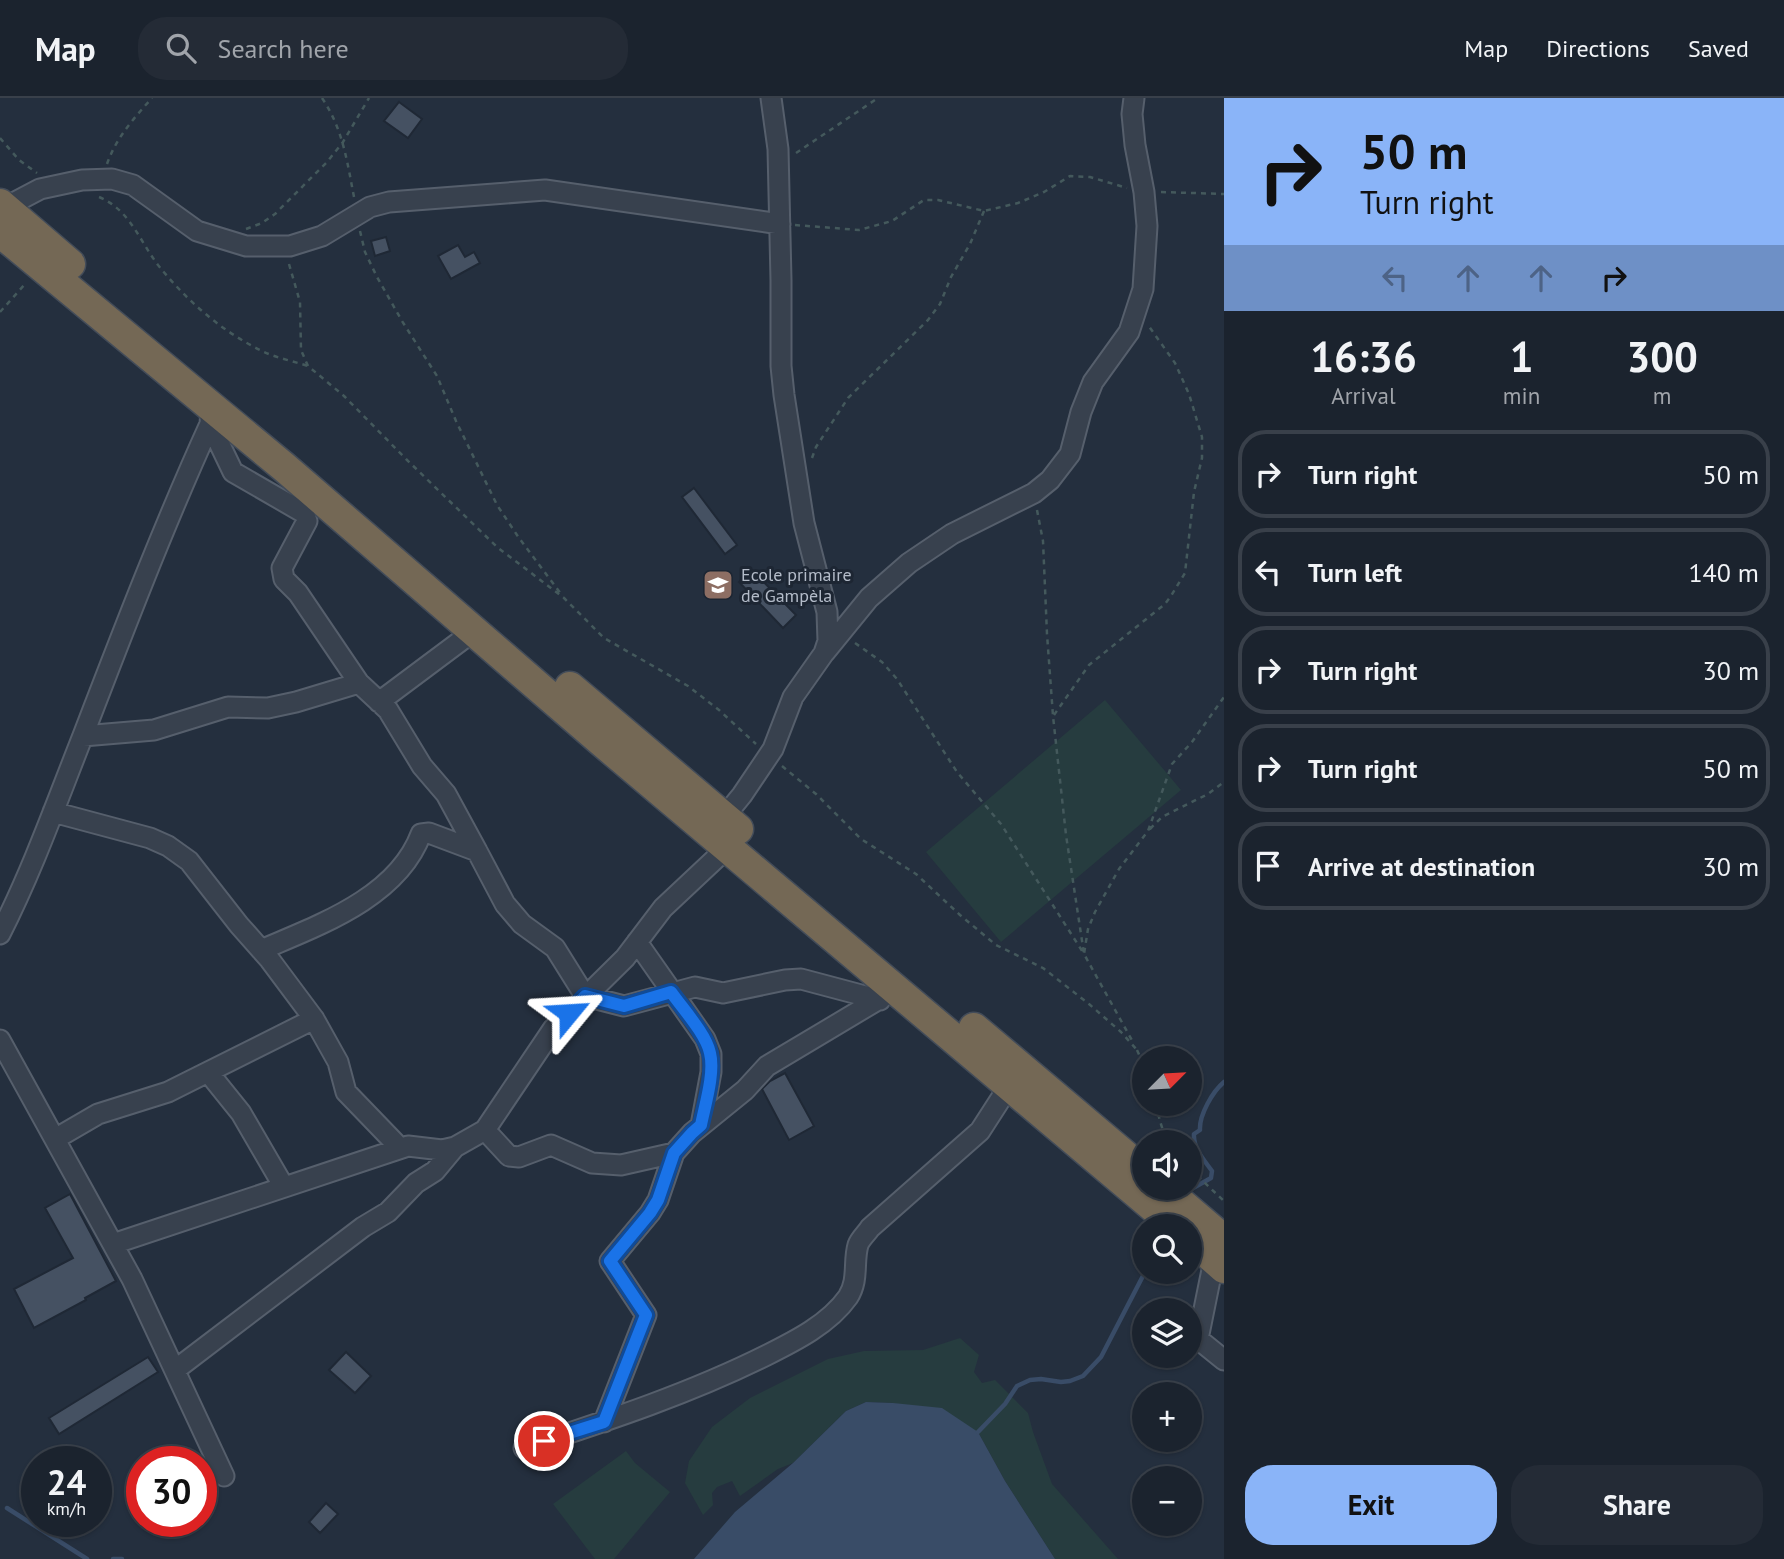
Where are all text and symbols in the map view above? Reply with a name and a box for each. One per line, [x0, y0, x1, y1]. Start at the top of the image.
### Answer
search box [138, 17, 628, 80]
text: Map [35, 27, 96, 70]
icon: search [162, 29, 200, 67]
text: Search here [218, 32, 349, 65]
text: Map [1464, 33, 1508, 64]
text: Directions [1546, 33, 1650, 64]
text: Saved [1688, 33, 1749, 64]
text: 50 m [1360, 119, 1467, 183]
icon: right [1245, 126, 1336, 217]
text: Turn right [1360, 181, 1494, 223]
icon: left [1376, 259, 1414, 297]
icon: ahead [1449, 259, 1487, 297]
icon: ahead [1522, 259, 1560, 297]
icon: right [1595, 259, 1633, 297]
text: 16:36 [1310, 329, 1417, 384]
text: 1 [1510, 329, 1533, 384]
text: 300 [1626, 329, 1698, 384]
text: Arrival [1331, 381, 1396, 410]
text: min [1503, 381, 1540, 410]
text: m [1653, 381, 1671, 410]
icon: right [1249, 455, 1287, 493]
text: Turn right [1308, 458, 1417, 491]
text: 50 m [1703, 458, 1759, 491]
icon: left [1249, 553, 1287, 591]
text: Turn left [1308, 556, 1402, 589]
text: 140 m [1688, 556, 1759, 589]
place label: Ecole primaire de Gampèla [741, 563, 852, 607]
school or university icon: Ecole primaire de Gampèla [701, 568, 735, 602]
icon: right [1249, 651, 1287, 689]
text: Turn right [1308, 654, 1417, 687]
text: 30 m [1703, 654, 1759, 687]
icon: right [1249, 749, 1287, 787]
text: Turn right [1308, 752, 1417, 785]
text: 50 m [1703, 752, 1759, 785]
icon: arrive [1249, 847, 1287, 885]
text: Arrive at destination [1308, 850, 1535, 883]
text: 30 m [1703, 850, 1759, 883]
position arrow [532, 976, 606, 1050]
north arrow [1132, 1046, 1202, 1116]
map controls [1132, 1046, 1202, 1536]
button: sound [1132, 1130, 1202, 1200]
button: search [1132, 1214, 1202, 1284]
button: layers [1132, 1298, 1202, 1368]
button: + [1132, 1382, 1202, 1452]
pin [514, 1411, 574, 1471]
icon: arrive [525, 1422, 563, 1460]
speed limit sign: 30 [126, 1446, 217, 1537]
text: 24 [47, 1459, 86, 1505]
button: Exit [1245, 1465, 1497, 1545]
button: Share [1511, 1465, 1763, 1545]
button: − [1132, 1466, 1202, 1536]
text: km/h [47, 1497, 86, 1520]

